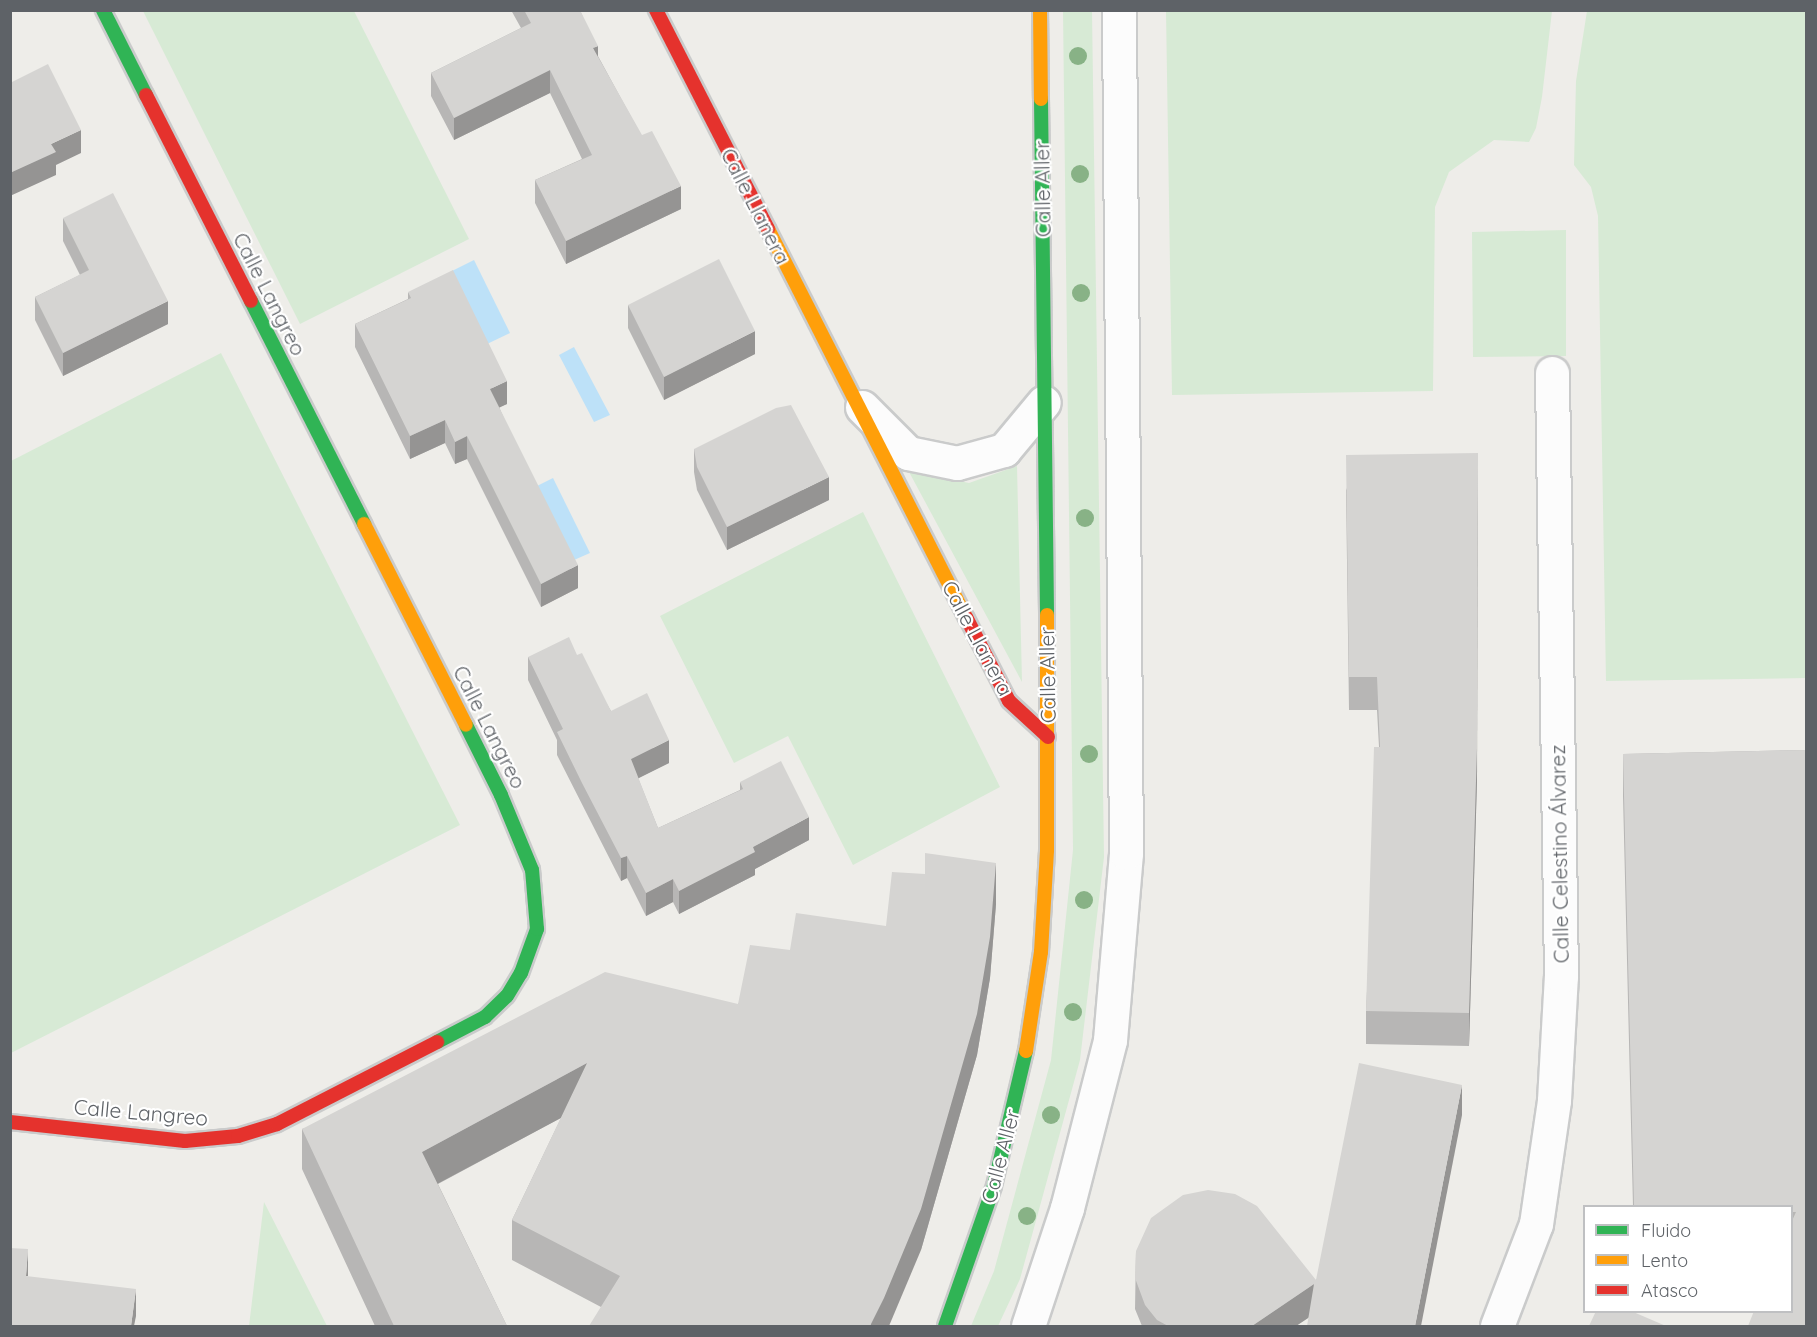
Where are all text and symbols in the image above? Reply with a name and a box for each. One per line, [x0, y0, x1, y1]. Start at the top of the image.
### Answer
street label: Calle Aller [1029, 141, 1055, 237]
street label: Calle Llanera [716, 144, 796, 268]
street label: Calle Langreo [228, 228, 312, 360]
street label: Calle Llanera [937, 576, 1019, 700]
street label: Calle Aller [1034, 627, 1060, 723]
street label: Calle Langreo [448, 661, 532, 793]
street label: Calle Celestino Álvarez [1544, 744, 1574, 964]
street label: Calle Langreo [73, 1094, 209, 1130]
street label: Calle Aller [975, 1106, 1025, 1206]
legend [1583, 1205, 1793, 1313]
text: Fluido [1641, 1219, 1691, 1242]
text: Lento [1641, 1249, 1688, 1272]
text: Atasco [1641, 1279, 1698, 1302]

